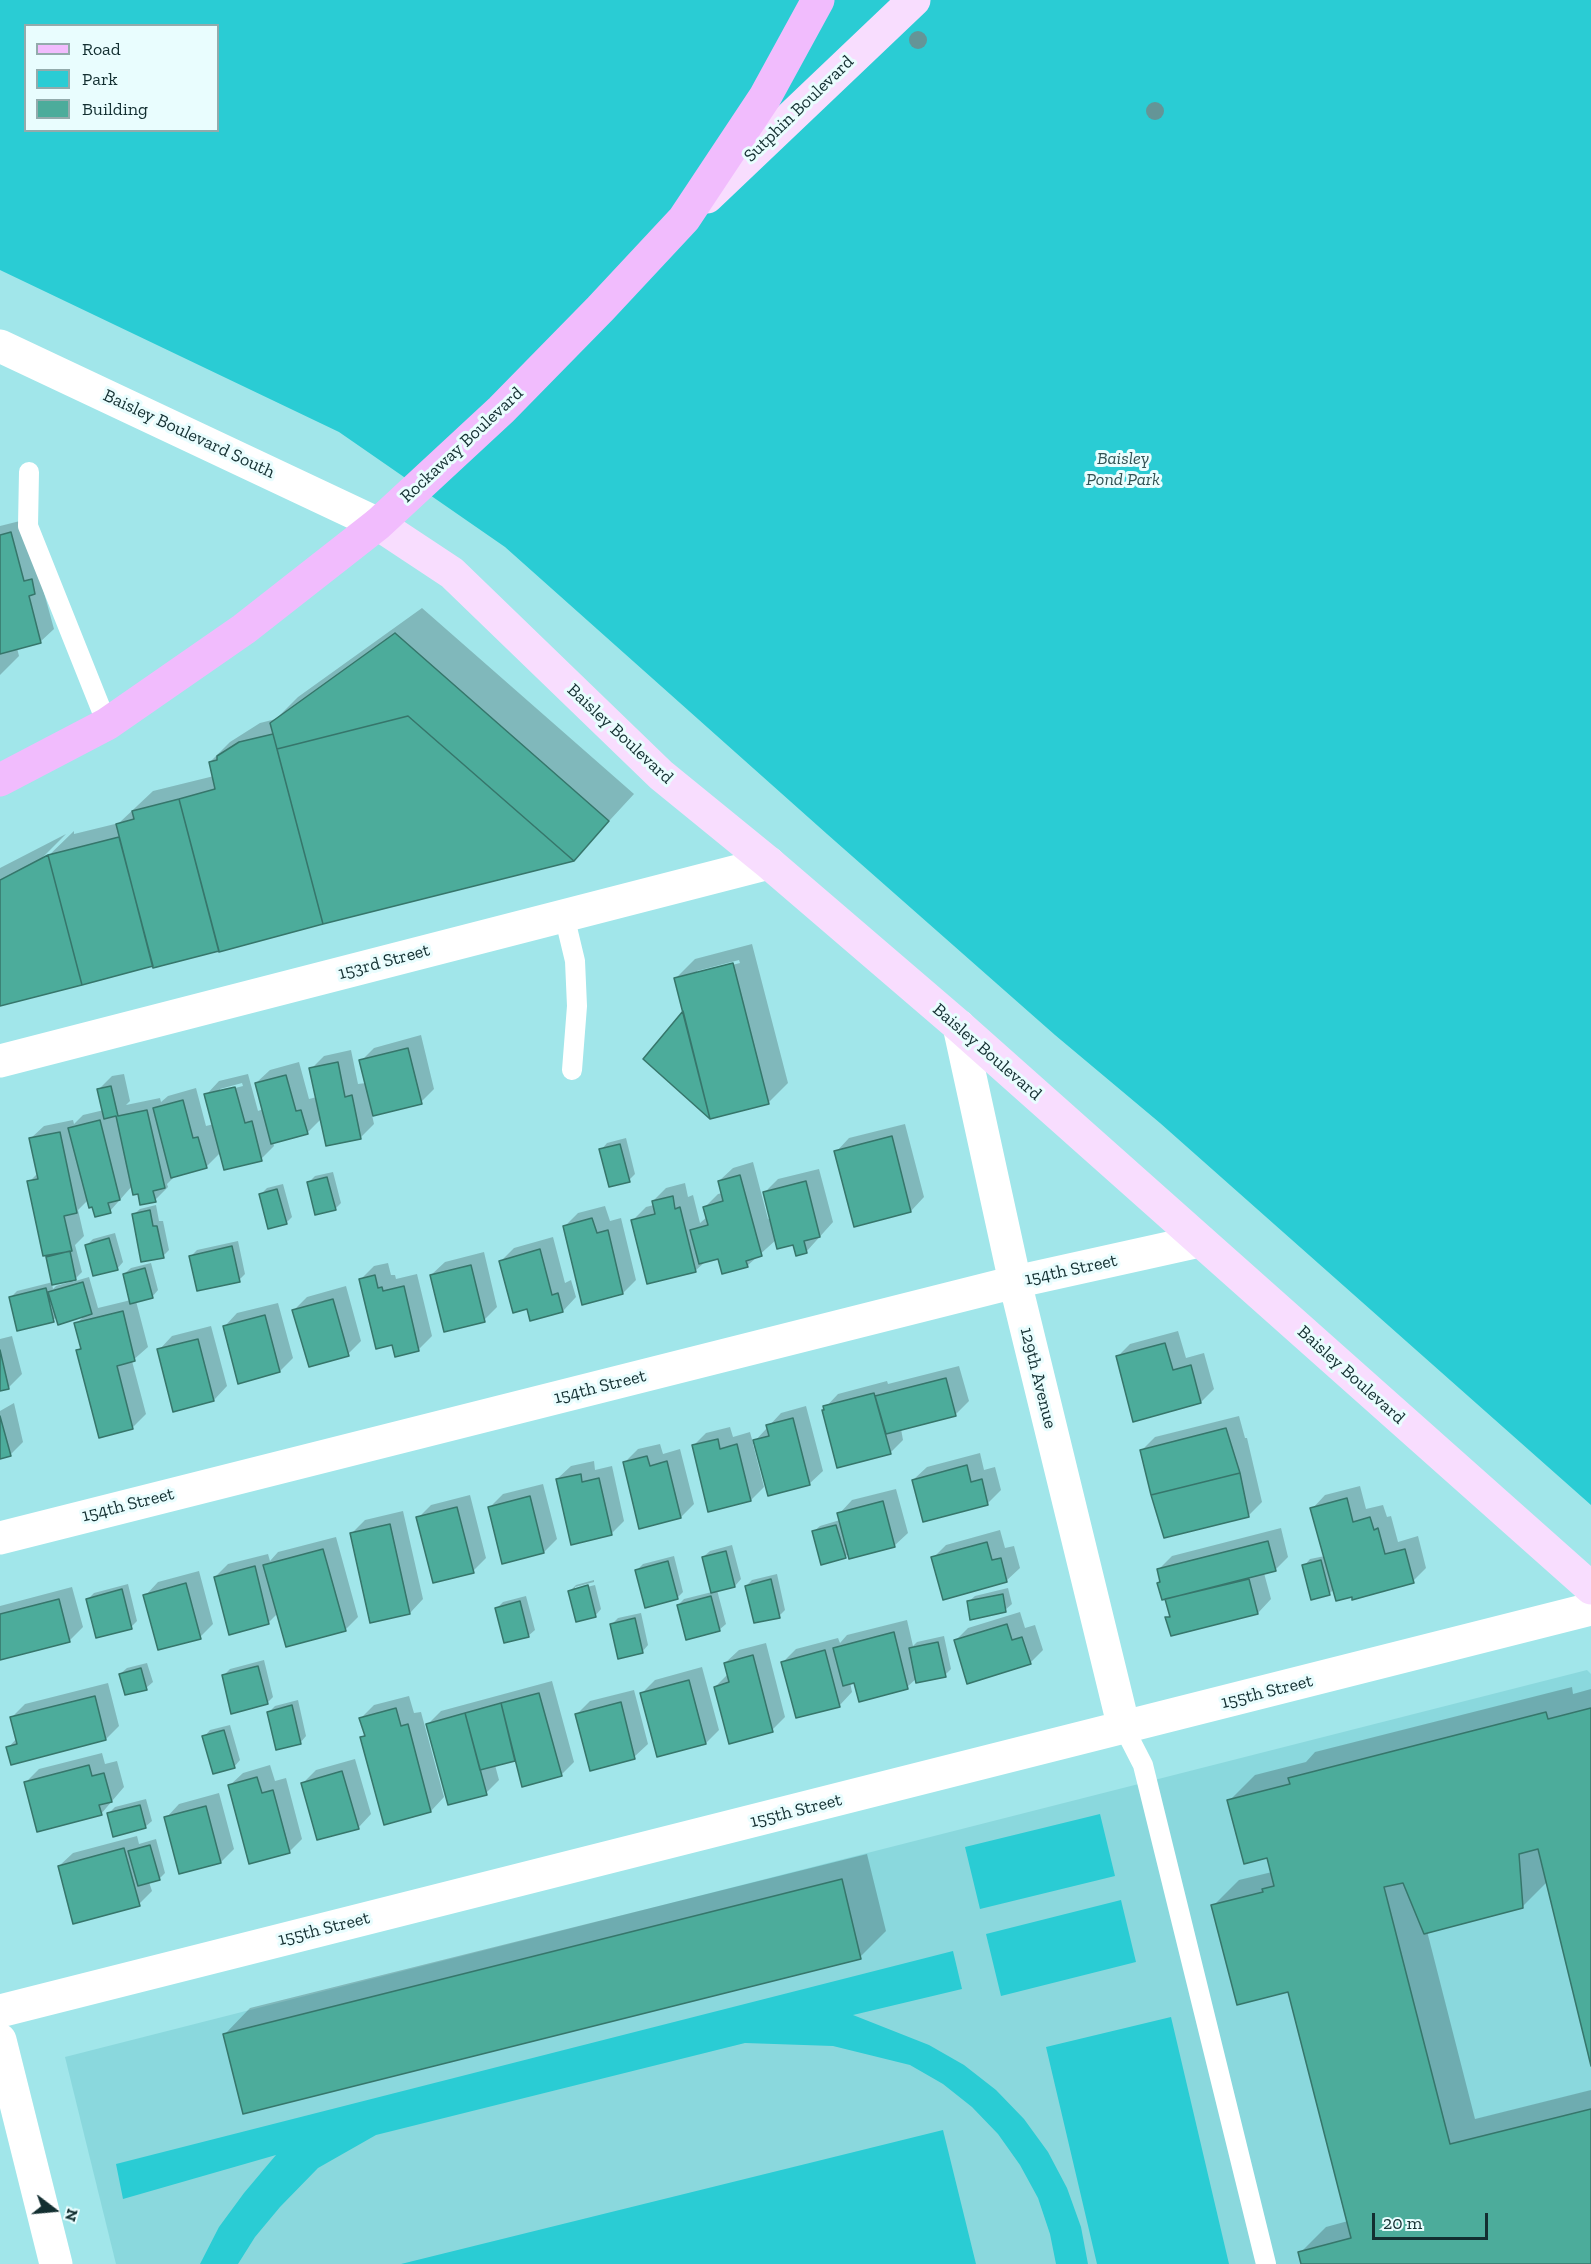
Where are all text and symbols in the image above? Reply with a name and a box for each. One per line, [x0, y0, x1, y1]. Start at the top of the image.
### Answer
legend [24, 24, 219, 132]
text: Road [82, 38, 121, 60]
street label: Sutphin Boulevard [740, 51, 858, 167]
text: Park [82, 68, 118, 90]
text: Building [82, 98, 148, 120]
street label: Rockaway Boulevard [396, 383, 528, 507]
street label: Baisley Boulevard South [100, 385, 278, 483]
park label: Baisley Pond Park [1086, 448, 1160, 490]
street label: Baisley Boulevard [562, 679, 678, 789]
street label: 153rd Street [336, 939, 432, 985]
street label: Baisley Boulevard [928, 999, 1046, 1105]
street label: 154th Street [1023, 1250, 1119, 1290]
street label: Baisley Boulevard [1293, 1321, 1409, 1429]
street label: 129th Avenue [1015, 1325, 1061, 1431]
street label: 154th Street [552, 1365, 648, 1409]
street label: 154th Street [80, 1483, 176, 1527]
street label: 155th Street [1219, 1670, 1315, 1714]
street label: 155th Street [748, 1789, 844, 1833]
street label: 155th Street [276, 1907, 372, 1951]
north arrow [24, 2180, 84, 2240]
scale bar [1375, 2201, 1490, 2239]
text: N [61, 2207, 83, 2224]
text: 20 m [1383, 2212, 1422, 2234]

